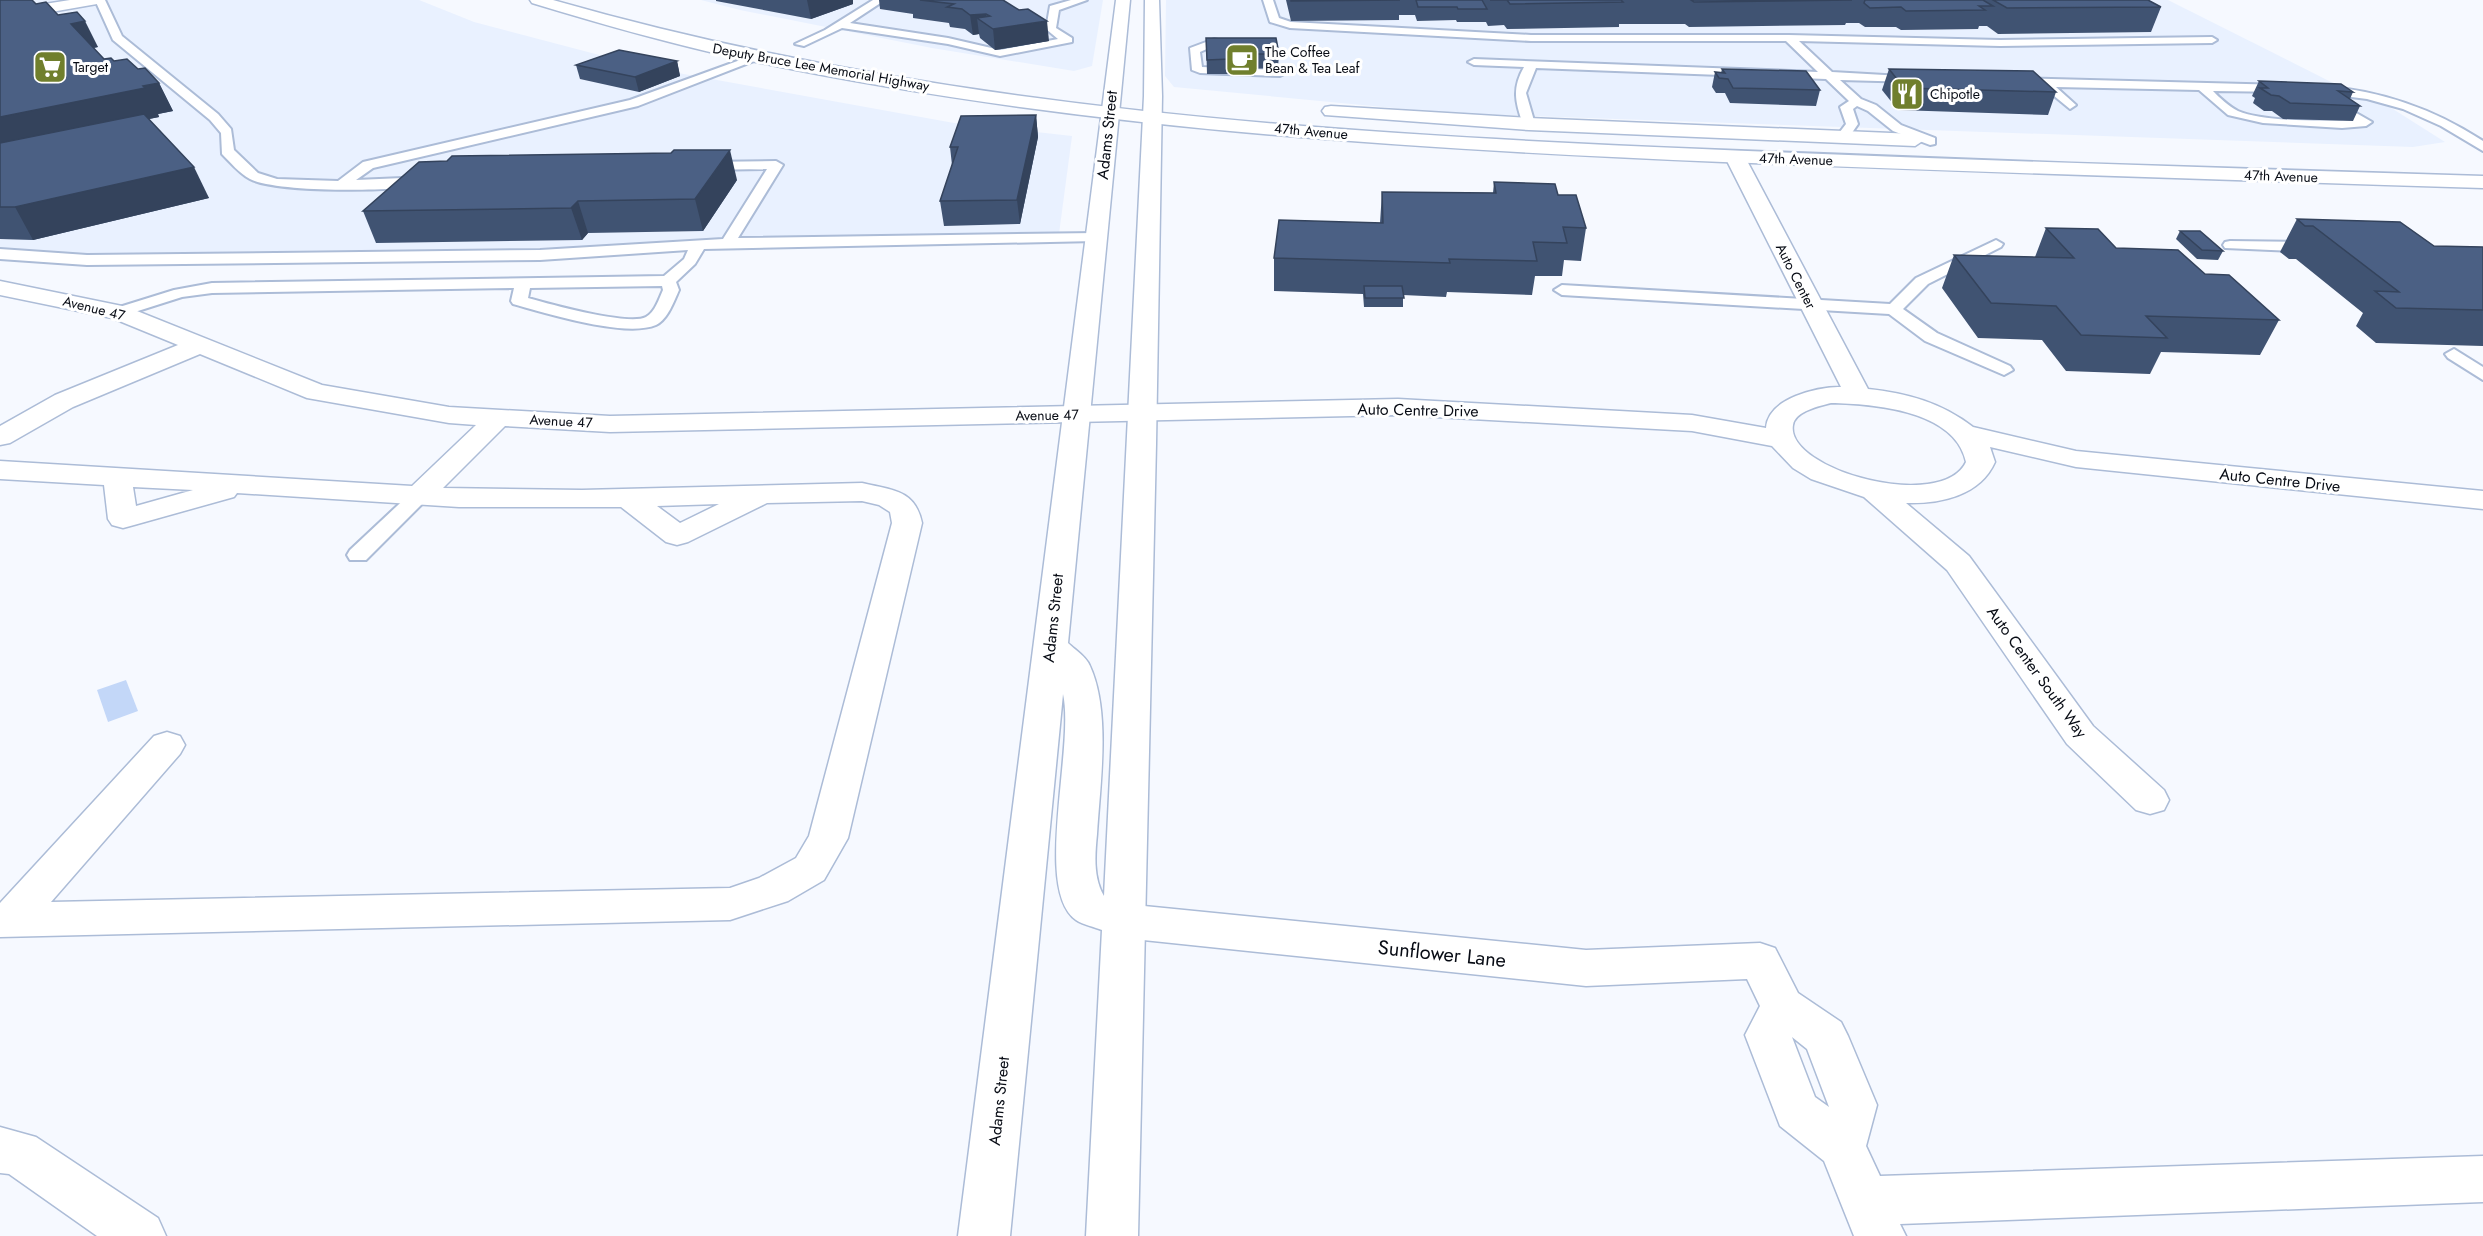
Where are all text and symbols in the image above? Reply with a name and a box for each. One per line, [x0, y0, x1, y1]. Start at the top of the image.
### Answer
street label: Deputy Bruce Lee Memorial Highway [711, 38, 932, 96]
cafe icon: The Coffee Bean & Tea Leaf [1224, 42, 1260, 78]
place label: The Coffee Bean & Tea Leaf [1265, 42, 1360, 78]
supermarket icon: Target [32, 49, 68, 85]
place label: Target [73, 57, 109, 77]
restaurant icon: Chipotle [1889, 76, 1925, 112]
place label: Chipotle [1930, 84, 1980, 104]
street label: Adams Street [1091, 89, 1123, 181]
street label: 47th Avenue [1273, 118, 1349, 144]
street label: 47th Avenue [1759, 148, 1833, 170]
street label: 47th Avenue [2244, 165, 2318, 187]
street label: Auto Center [1771, 240, 1821, 312]
street label: Avenue 47 [61, 291, 128, 326]
street label: Auto Centre Drive [1357, 397, 1479, 423]
street label: Avenue 47 [1015, 404, 1079, 426]
street label: Avenue 47 [529, 409, 594, 433]
street label: Auto Centre Drive [2218, 462, 2342, 498]
street label: Adams Street [1037, 572, 1069, 664]
street label: Auto Center South Way [1981, 601, 2093, 743]
street label: Sunflower Lane [1376, 933, 1508, 975]
street label: Adams Street [983, 1055, 1015, 1147]

